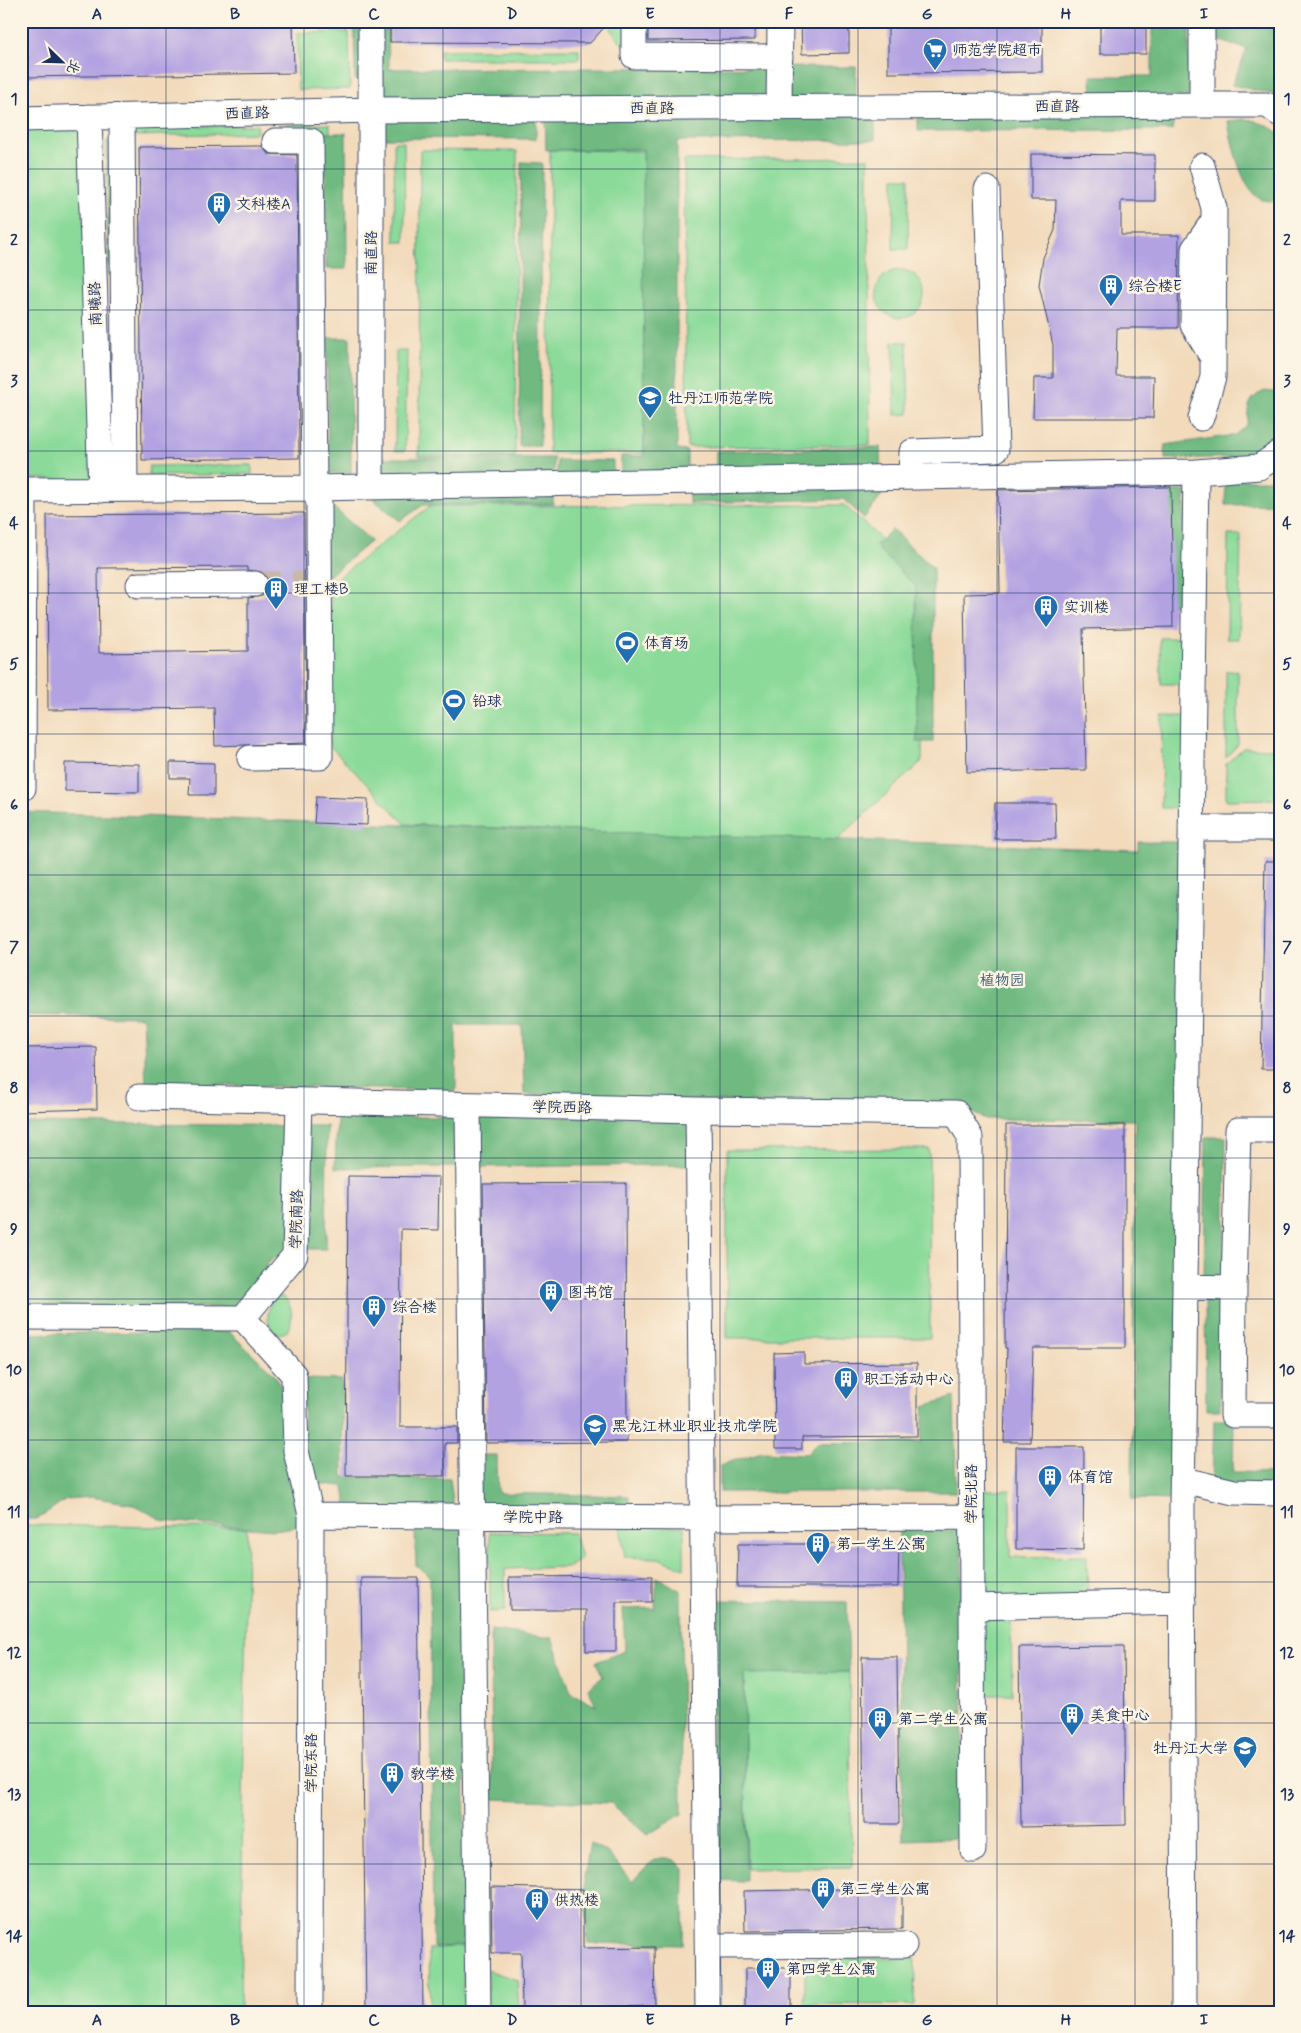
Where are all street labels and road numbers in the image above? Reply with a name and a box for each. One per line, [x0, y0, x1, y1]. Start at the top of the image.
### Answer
street label: 西直路 [1034, 97, 1080, 117]
street label: 西直路 [629, 99, 675, 119]
street label: 西直路 [224, 103, 270, 125]
street label: 南直路 [362, 230, 382, 276]
street label: 南曦路 [85, 281, 107, 327]
street label: 学院西路 [532, 1097, 592, 1119]
street label: 学院南路 [286, 1189, 308, 1249]
street label: 学院北路 [962, 1464, 982, 1524]
street label: 学院中路 [503, 1508, 563, 1528]
street label: 学院东路 [302, 1733, 322, 1793]

